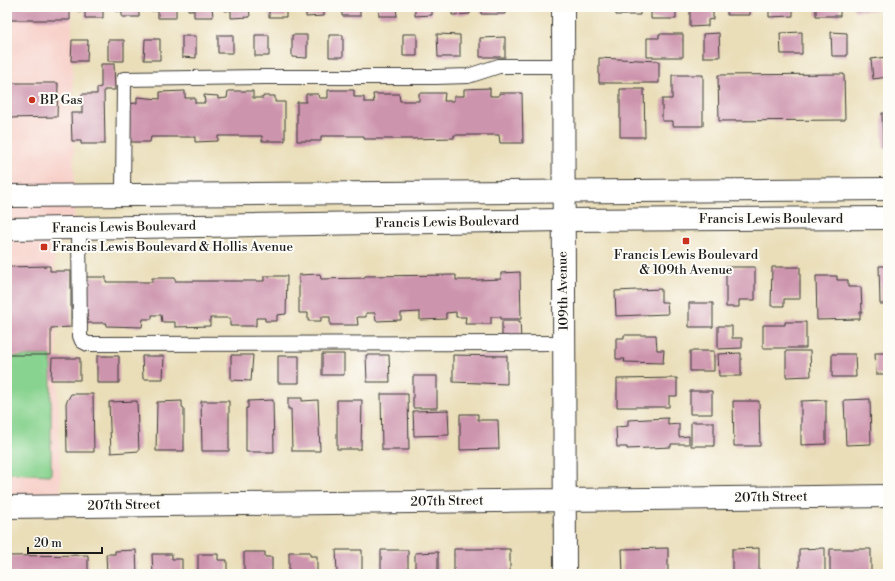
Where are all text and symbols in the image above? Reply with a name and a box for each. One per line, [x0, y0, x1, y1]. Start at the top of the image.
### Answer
place label: BP Gas [39, 92, 83, 108]
marker: BP Gas [27, 95, 37, 105]
street label: Francis Lewis Boulevard [699, 211, 844, 227]
street label: Francis Lewis Boulevard [375, 213, 520, 231]
street label: Francis Lewis Boulevard [52, 218, 197, 236]
marker: Francis Lewis Boulevard & 109th Avenue [681, 236, 691, 246]
place label: Francis Lewis Boulevard & Hollis Avenue [52, 239, 293, 255]
marker: Francis Lewis Boulevard & Hollis Avenue [39, 242, 49, 252]
place label: Francis Lewis Boulevard & 109th Avenue [614, 247, 759, 278]
street label: 109th Avenue [554, 251, 572, 331]
street label: 207th Street [734, 488, 808, 506]
street label: 207th Street [410, 492, 484, 510]
street label: 207th Street [87, 496, 161, 514]
scale bar [28, 529, 102, 555]
text: 20 m [34, 536, 62, 551]

